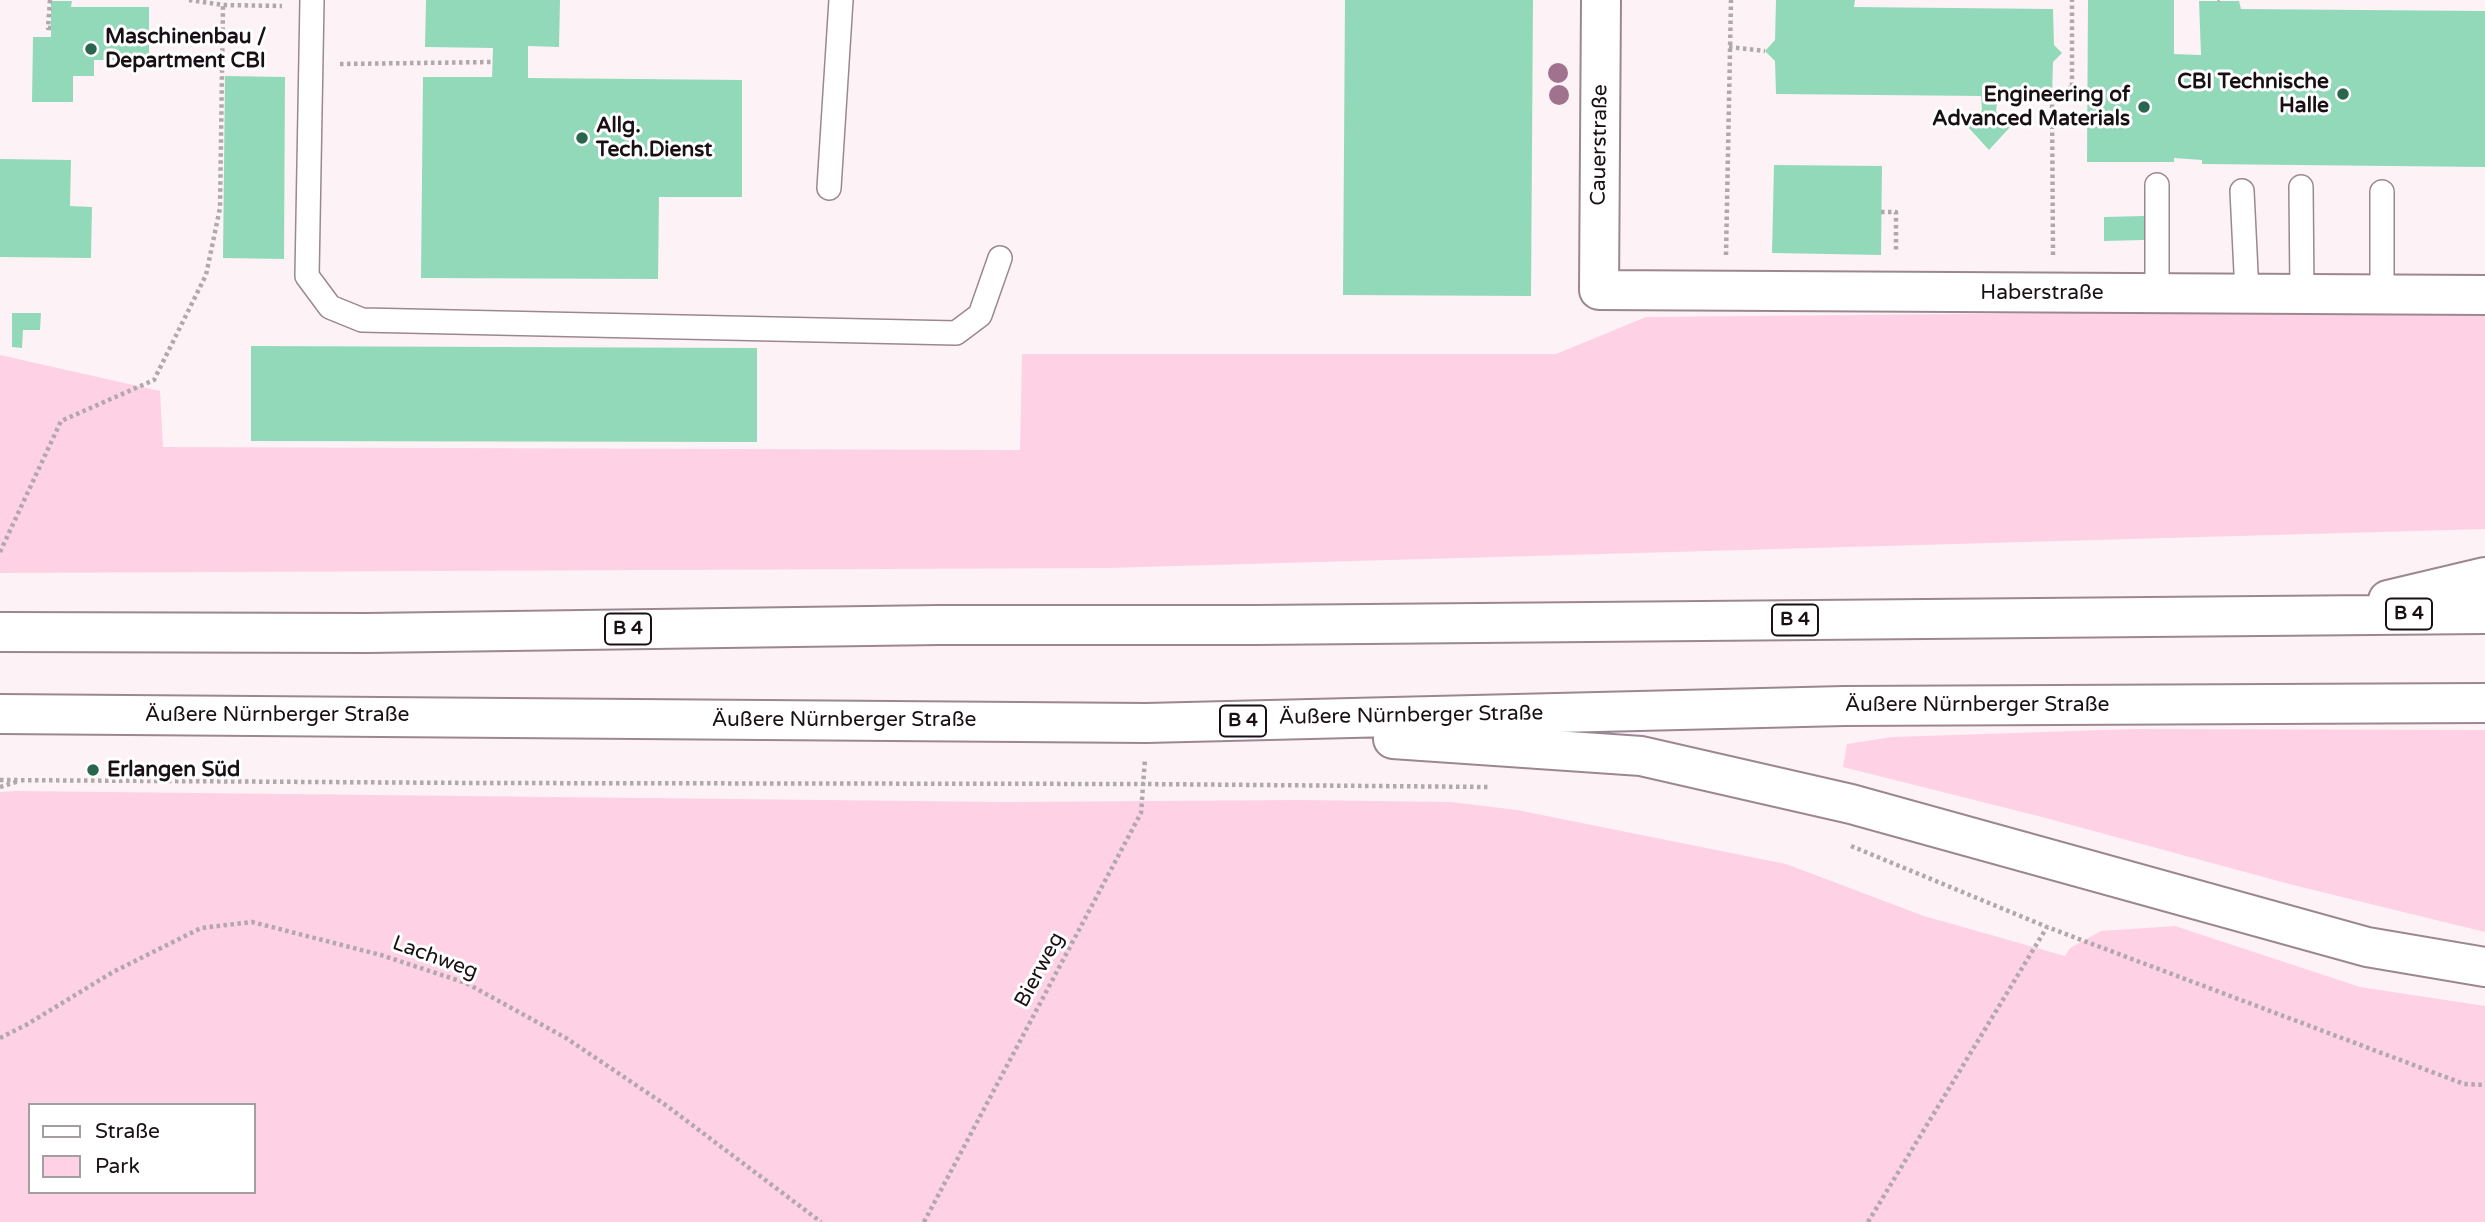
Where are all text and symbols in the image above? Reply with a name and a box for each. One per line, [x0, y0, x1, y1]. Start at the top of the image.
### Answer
place label: Maschinenbau / Department CBI [105, 24, 266, 74]
marker: Maschinenbau / Department CBI [83, 41, 99, 57]
place label: CBI Technische Halle [2177, 69, 2329, 119]
place label: Engineering of Advanced Materials [1932, 82, 2130, 132]
street label: Cauerstraße [1586, 84, 1614, 206]
marker: CBI Technische Halle [2335, 86, 2351, 102]
marker: Engineering of Advanced Materials [2136, 99, 2152, 115]
place label: Allg. Tech.Dienst [596, 113, 712, 163]
marker: Allg. Tech.Dienst [574, 130, 590, 146]
street label: Haberstraße [1980, 280, 2104, 306]
road number: B 4 [2386, 598, 2432, 629]
road number: B 4 [1772, 604, 1818, 636]
road number: B 4 [605, 614, 651, 644]
street label: Äußere Nürnberger Straße [1845, 692, 2109, 718]
street label: Äußere Nürnberger Straße [1279, 701, 1543, 731]
street label: Äußere Nürnberger Straße [145, 702, 409, 728]
road number: B 4 [1220, 706, 1266, 736]
street label: Äußere Nürnberger Straße [712, 707, 976, 733]
place label: Erlangen Süd [107, 757, 240, 783]
marker: Erlangen Süd [85, 762, 101, 778]
street label: Bierweg [1010, 928, 1070, 1012]
street label: Lachweg [389, 931, 481, 985]
legend [28, 1103, 256, 1194]
text: Straße [95, 1119, 160, 1144]
text: Park [95, 1154, 140, 1179]

